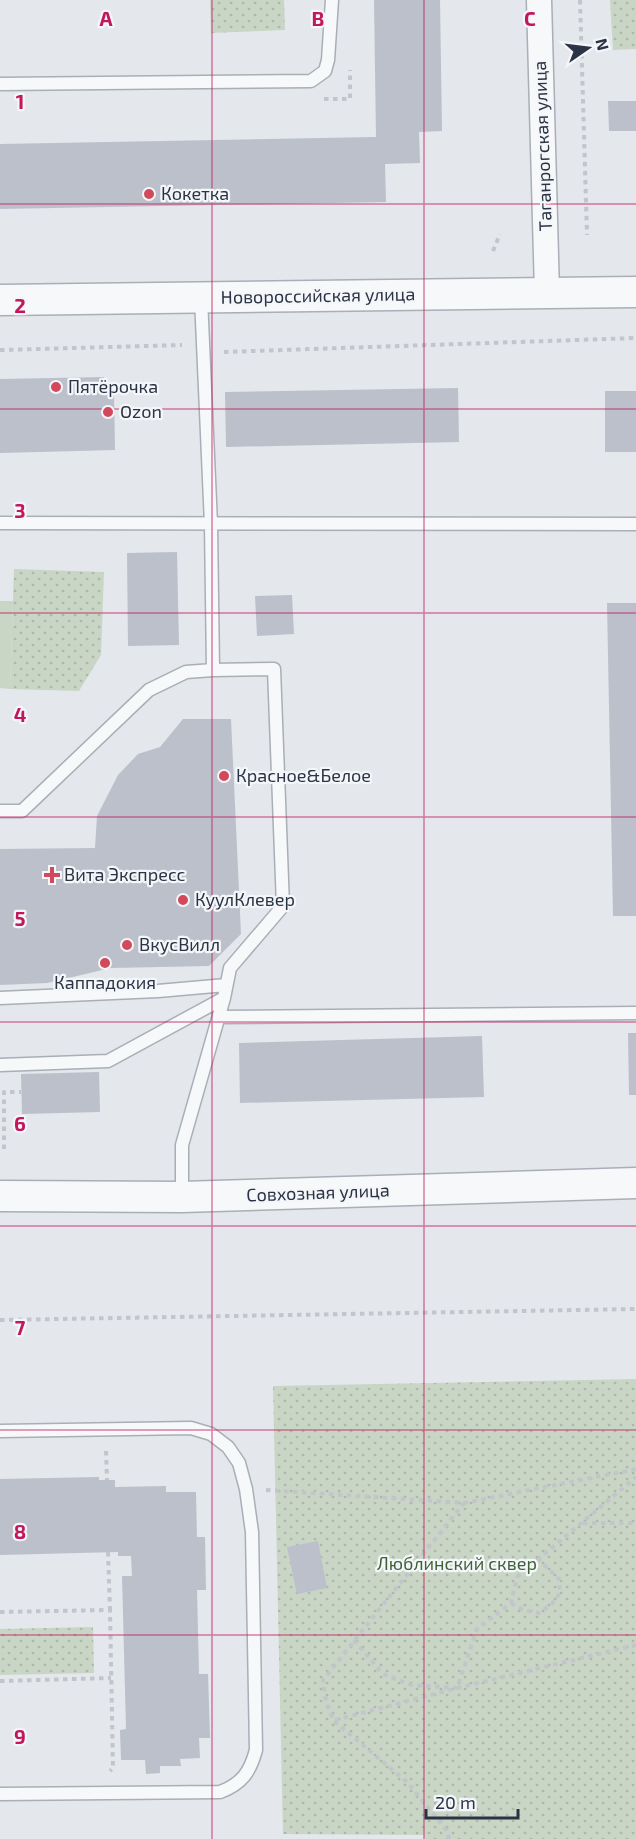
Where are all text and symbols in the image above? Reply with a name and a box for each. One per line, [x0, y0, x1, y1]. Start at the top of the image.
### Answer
text: A [99, 6, 113, 30]
text: B [312, 6, 324, 30]
text: C [524, 6, 536, 30]
north arrow [558, 18, 618, 78]
text: N [592, 36, 614, 52]
street label: Таганрогская улица [528, 60, 556, 232]
text: 1 [16, 89, 24, 113]
place label: Кокетка [161, 182, 229, 204]
marker: Кокетка [142, 187, 156, 201]
street label: Новороссийская улица [221, 282, 415, 308]
text: 2 [14, 293, 26, 317]
place label: Пятёрочка [68, 375, 158, 397]
marker: Пятёрочка [49, 380, 63, 394]
place label: Ozon [120, 400, 162, 422]
marker: Ozon [101, 405, 115, 419]
text: 3 [14, 498, 26, 522]
text: 4 [14, 702, 27, 726]
place label: Красное&Белое [236, 764, 371, 786]
marker: Красное&Белое [217, 769, 231, 783]
place label: Вита Экспресс [64, 863, 186, 885]
marker: Вита Экспресс [45, 868, 59, 882]
place label: КуулКлевер [195, 888, 295, 910]
marker: КуулКлевер [176, 893, 190, 907]
text: 5 [14, 906, 26, 930]
place label: ВкусВилл [139, 933, 220, 955]
marker: ВкусВилл [120, 938, 134, 952]
marker: Каппадокия [98, 956, 112, 970]
place label: Каппадокия [54, 971, 156, 993]
text: 6 [14, 1111, 26, 1135]
street label: Совхозная улица [246, 1179, 390, 1205]
text: 7 [15, 1315, 26, 1339]
text: 8 [14, 1519, 26, 1543]
park label: Люблинский сквер [377, 1552, 537, 1574]
text: 9 [14, 1724, 26, 1748]
scale bar [426, 1782, 518, 1820]
text: 20 m [435, 1791, 476, 1813]

